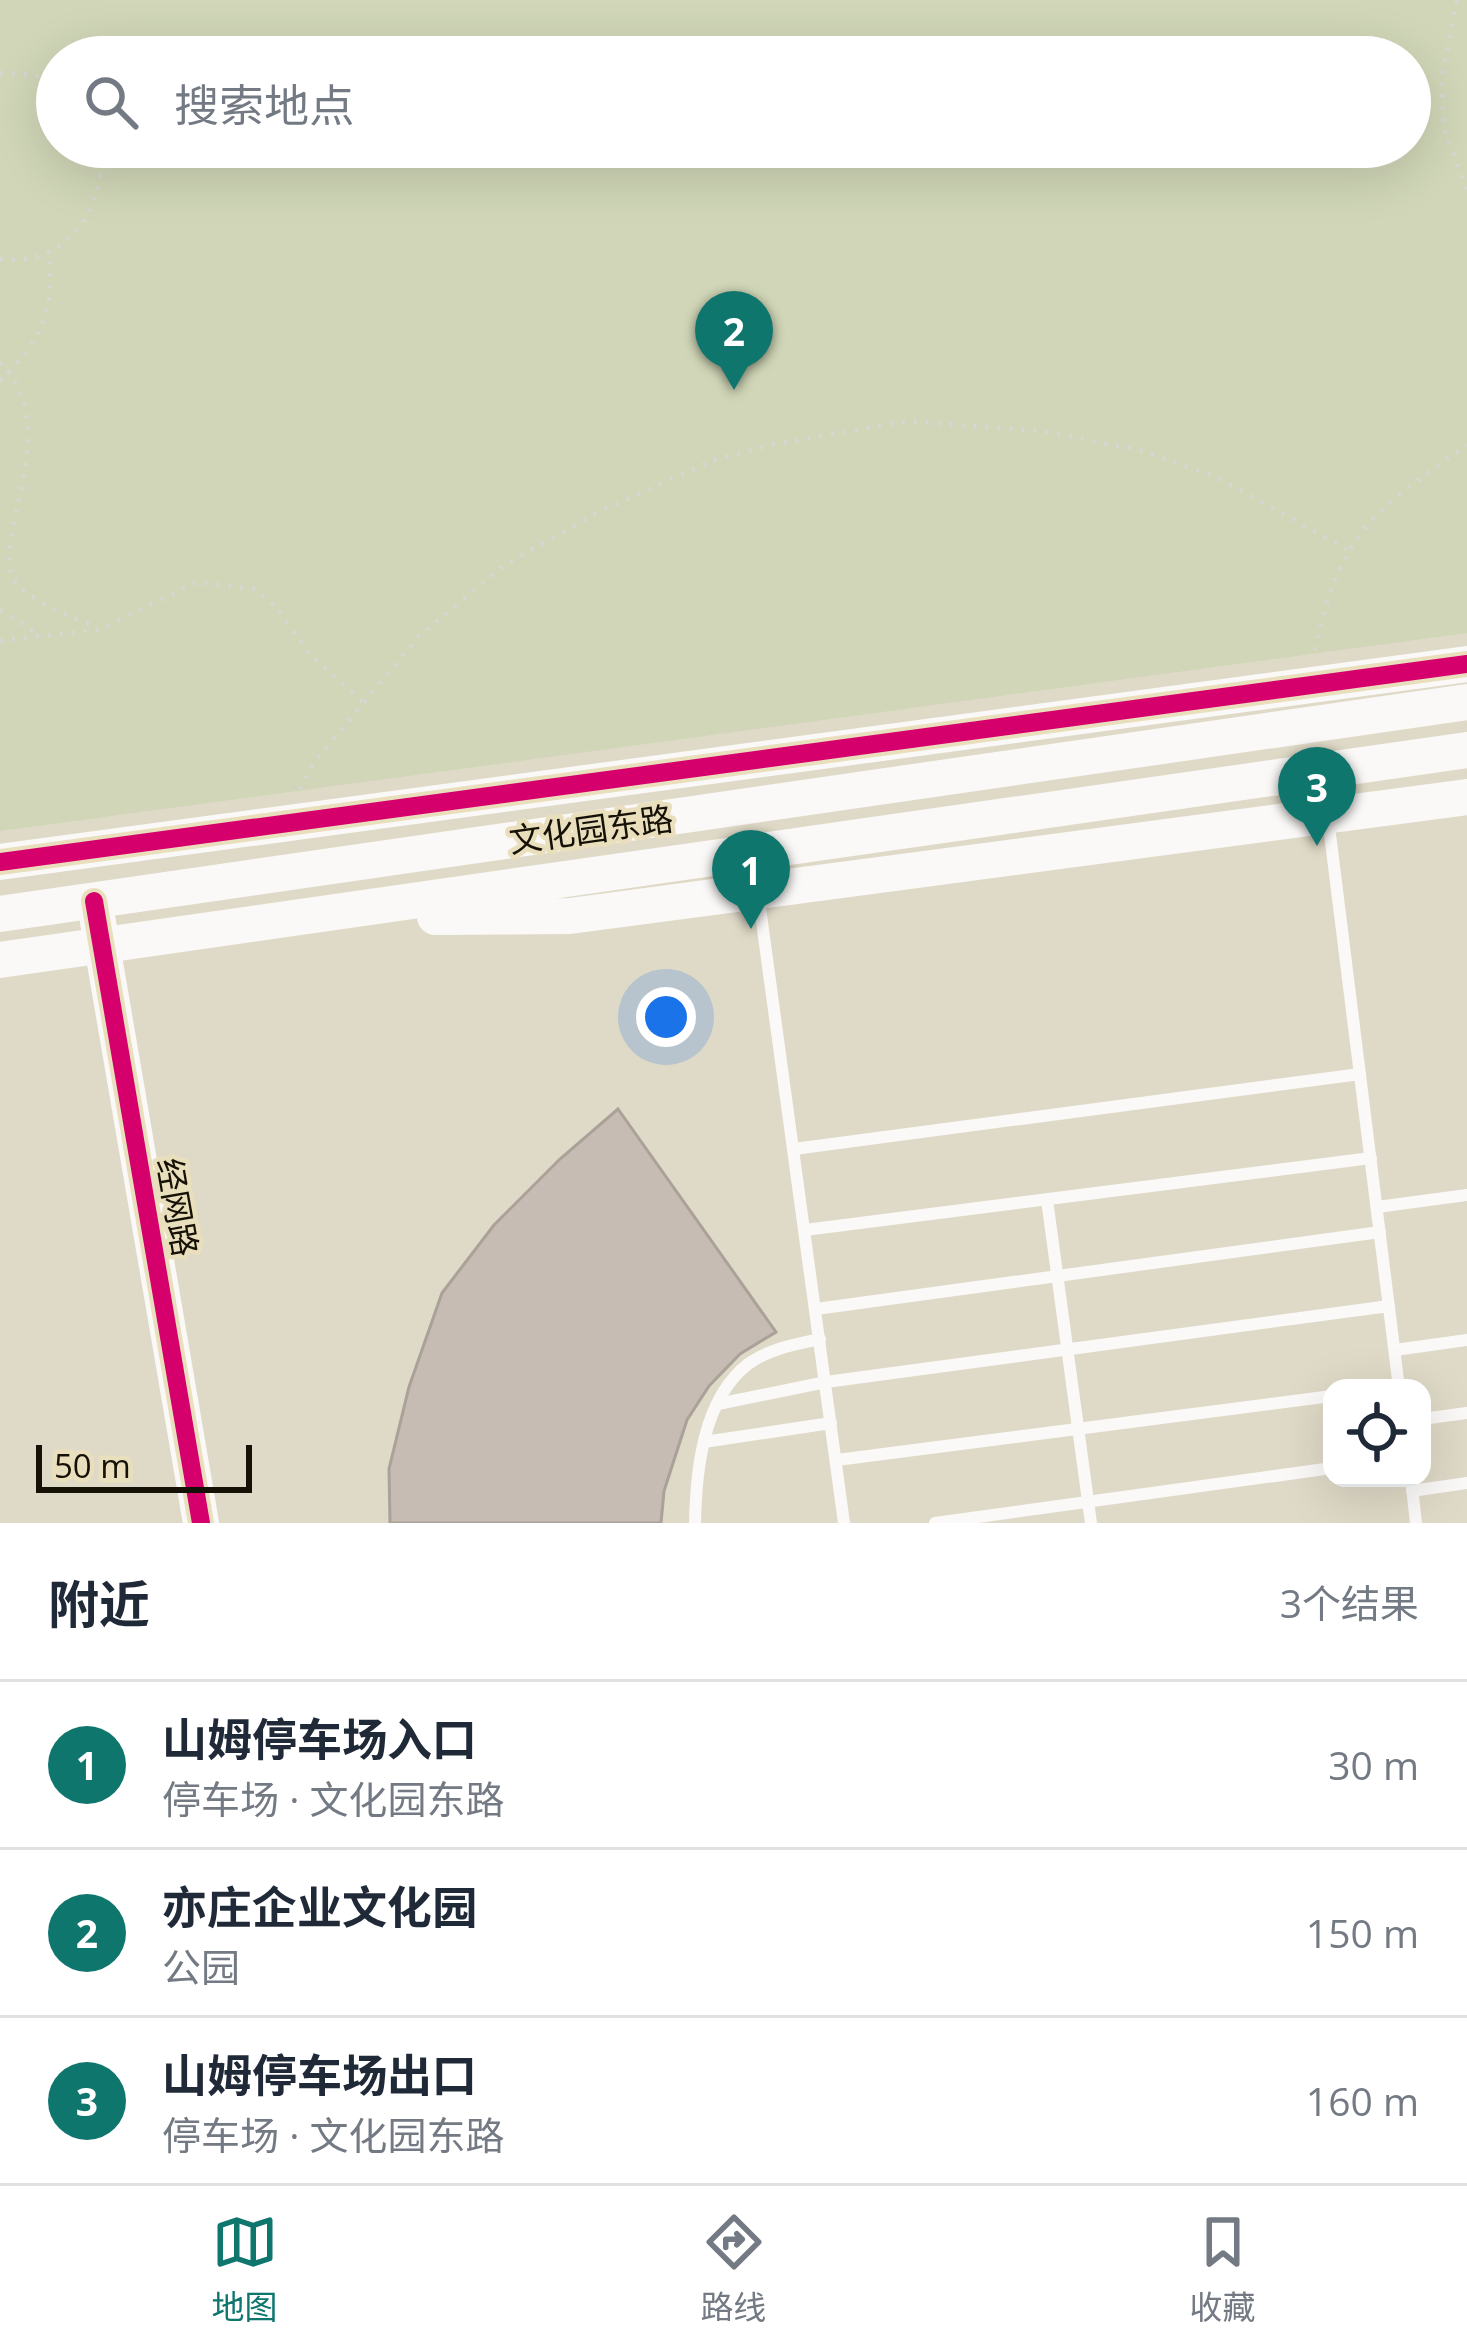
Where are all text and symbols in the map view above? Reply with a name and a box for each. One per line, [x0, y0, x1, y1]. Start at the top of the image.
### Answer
search box [36, 36, 1431, 168]
icon: search [78, 69, 144, 135]
text: 搜索地点 [174, 74, 354, 135]
pin: 2 [695, 291, 773, 390]
pin: 3 [1278, 747, 1356, 846]
street label: 文化园东路 [506, 795, 676, 863]
pin: 1 [712, 830, 790, 929]
your location [636, 987, 696, 1047]
street label: 经网路 [147, 1154, 209, 1260]
map controls [1323, 1379, 1431, 1487]
button: locate [1323, 1379, 1431, 1487]
scale bar [36, 1439, 252, 1492]
text: 50 m [54, 1443, 131, 1488]
text: 附近 [48, 1568, 150, 1638]
text: 3个结果 [1280, 1576, 1419, 1629]
text: 山姆停车场入口 [162, 1708, 477, 1769]
text: 1 [76, 1738, 98, 1791]
text: 30 m [1328, 1738, 1419, 1791]
text: 停车场 · 文化园东路 [162, 1772, 505, 1825]
text: 亦庄企业文化园 [162, 1876, 477, 1937]
text: 2 [76, 1906, 98, 1959]
text: 150 m [1306, 1906, 1419, 1959]
text: 公园 [162, 1940, 240, 1993]
text: 山姆停车场出口 [162, 2044, 477, 2105]
text: 3 [76, 2074, 98, 2127]
text: 160 m [1306, 2074, 1419, 2127]
text: 停车场 · 文化园东路 [162, 2108, 505, 2161]
tab: 地图 [212, 2209, 278, 2329]
tab: 路线 [701, 2209, 767, 2329]
tab: 收藏 [1190, 2209, 1256, 2329]

